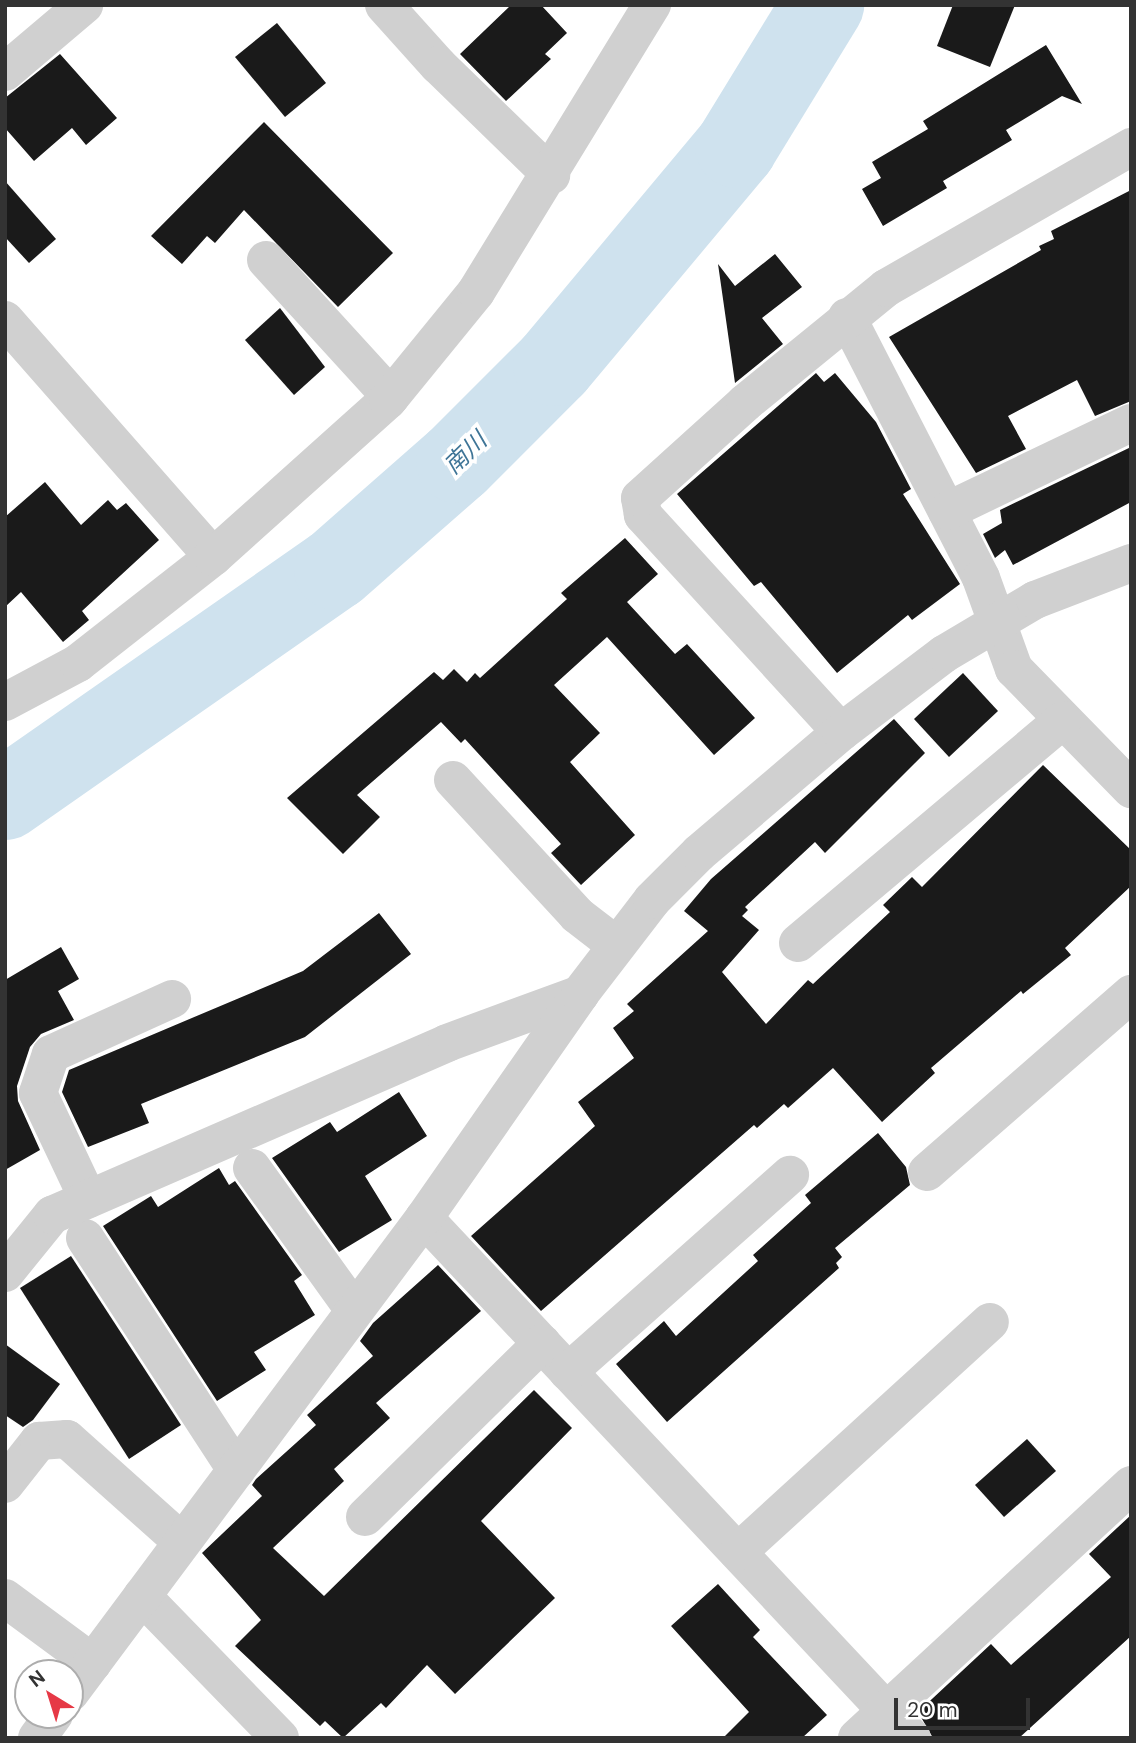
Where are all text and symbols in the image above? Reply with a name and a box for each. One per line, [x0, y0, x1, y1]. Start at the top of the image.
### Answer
water label: 南川 [438, 426, 492, 480]
north arrow [14, 1659, 84, 1729]
text: N [24, 1665, 50, 1693]
scale bar [898, 1684, 1034, 1728]
text: 20 m [907, 1696, 958, 1724]

